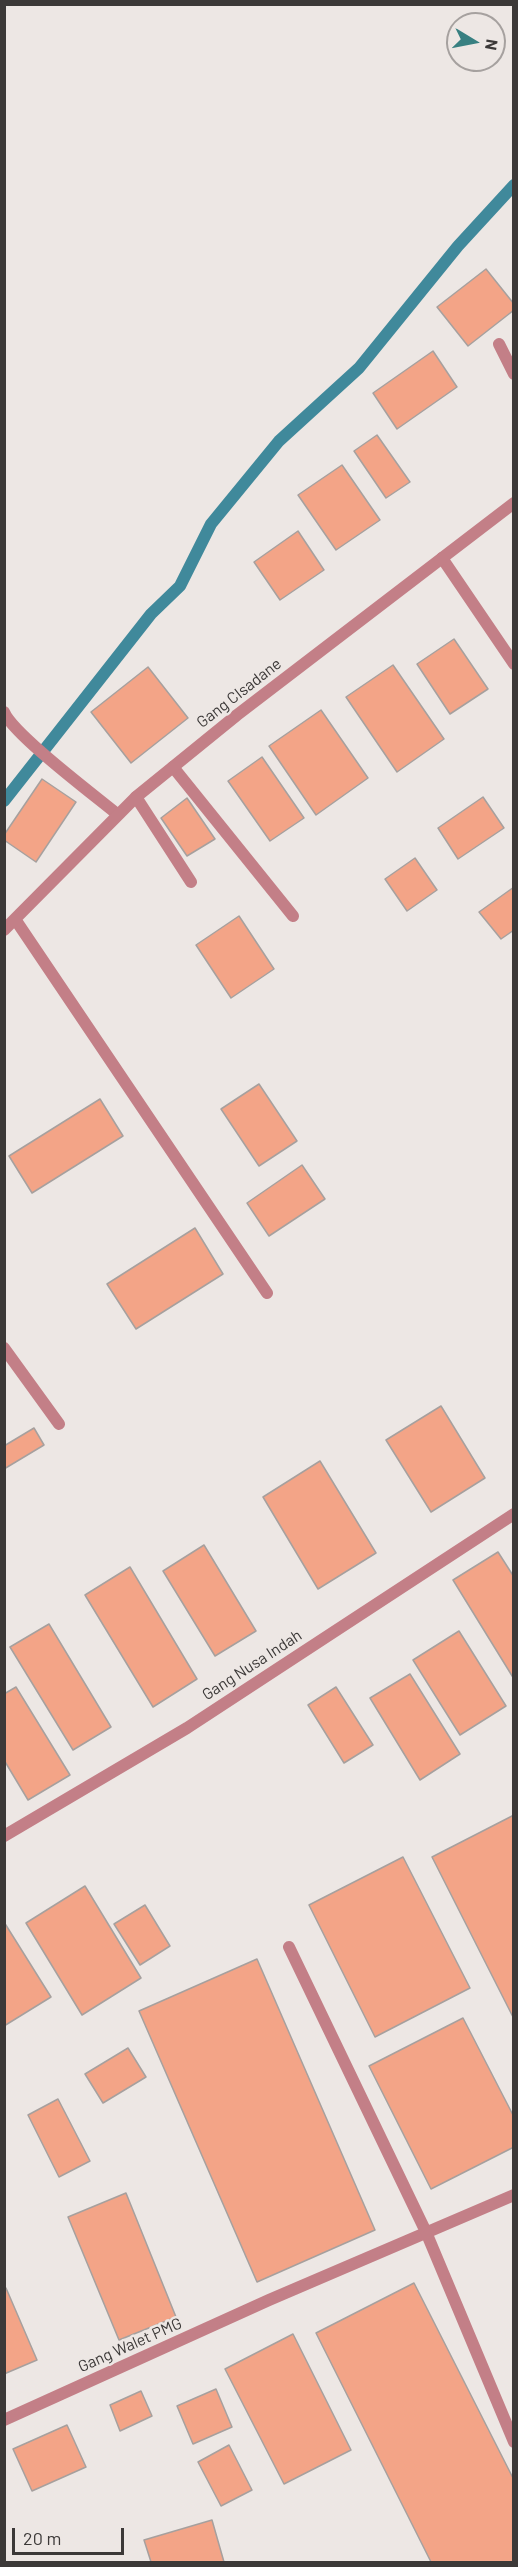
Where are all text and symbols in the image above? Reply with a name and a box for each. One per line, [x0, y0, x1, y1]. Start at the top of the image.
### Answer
north arrow [446, 12, 506, 72]
text: N [482, 38, 503, 52]
street label: Gang CIsadane [193, 654, 285, 732]
street label: Gang Nusa Indah [199, 1626, 305, 1704]
street label: Gang Walet PMG [75, 2314, 185, 2376]
scale bar [15, 2516, 128, 2554]
text: 20 m [23, 2527, 61, 2549]

